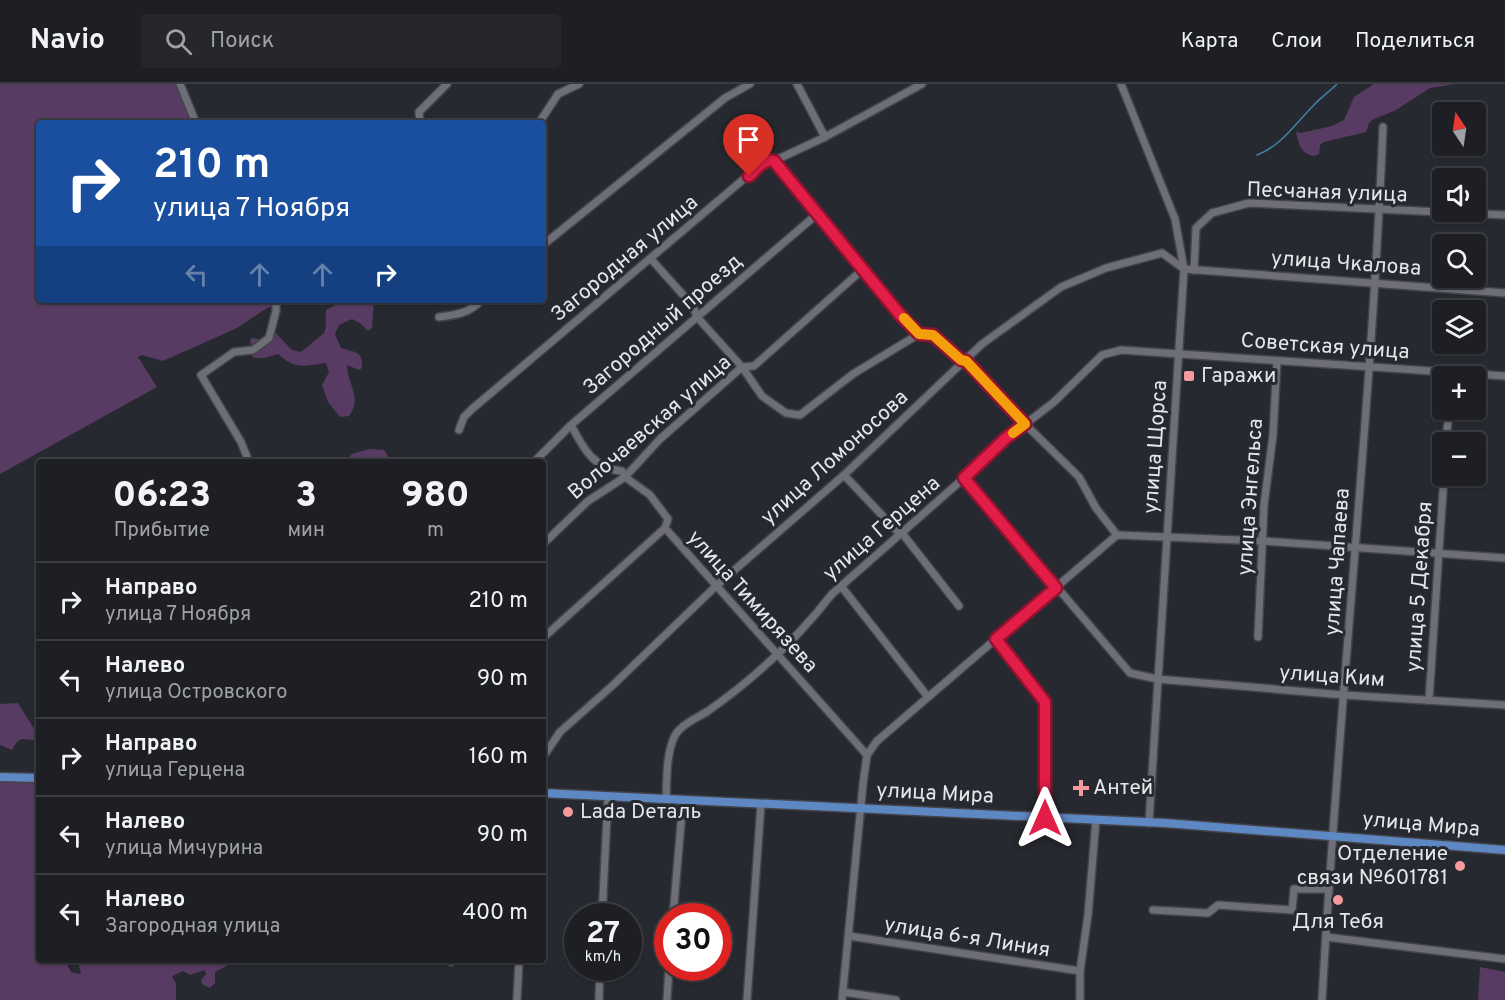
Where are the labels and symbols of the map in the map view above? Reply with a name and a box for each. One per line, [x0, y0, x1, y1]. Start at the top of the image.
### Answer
north arrow [1432, 102, 1486, 156]
pin [723, 114, 774, 176]
street label: Песчаная улица [1246, 177, 1408, 209]
street label: Загородная улица [546, 190, 704, 328]
street label: улица Чкалова [1270, 245, 1422, 283]
street label: Загородный проезд [578, 248, 748, 402]
street label: Советская улица [1240, 328, 1410, 366]
street label: Волочаевская улица [563, 350, 737, 506]
place label: Гаражи [1201, 363, 1276, 390]
marker: Гаражи [1182, 369, 1196, 383]
street label: улица Щорса [1138, 379, 1174, 515]
street label: улица Ломоносова [756, 385, 914, 531]
street label: улица Энгельса [1232, 417, 1270, 577]
street label: улица Герцена [818, 471, 946, 587]
street label: улица Чапаева [1319, 487, 1357, 637]
street label: улица 5 Декабря [1401, 501, 1439, 673]
street label: улица Тимирязева [681, 525, 823, 679]
street label: улица Ким [1278, 660, 1386, 694]
place label: Антей [1093, 775, 1153, 802]
street label: улица Мира [875, 777, 995, 811]
marker: Антей [1074, 781, 1088, 795]
position arrow [1013, 786, 1077, 850]
place label: Lada Dеталь [580, 799, 701, 826]
marker: Lada Dеталь [561, 805, 575, 819]
street label: улица Мира [1361, 806, 1481, 844]
place label: Отделение связи №601781 [1297, 841, 1448, 892]
marker: Отделение связи №601781 [1453, 859, 1467, 873]
marker: Для Тебя [1331, 893, 1345, 907]
speed limit sign: 30 [654, 903, 732, 981]
place label: Для Тебя [1292, 909, 1384, 936]
street label: улица 6-я Линия [882, 912, 1052, 964]

